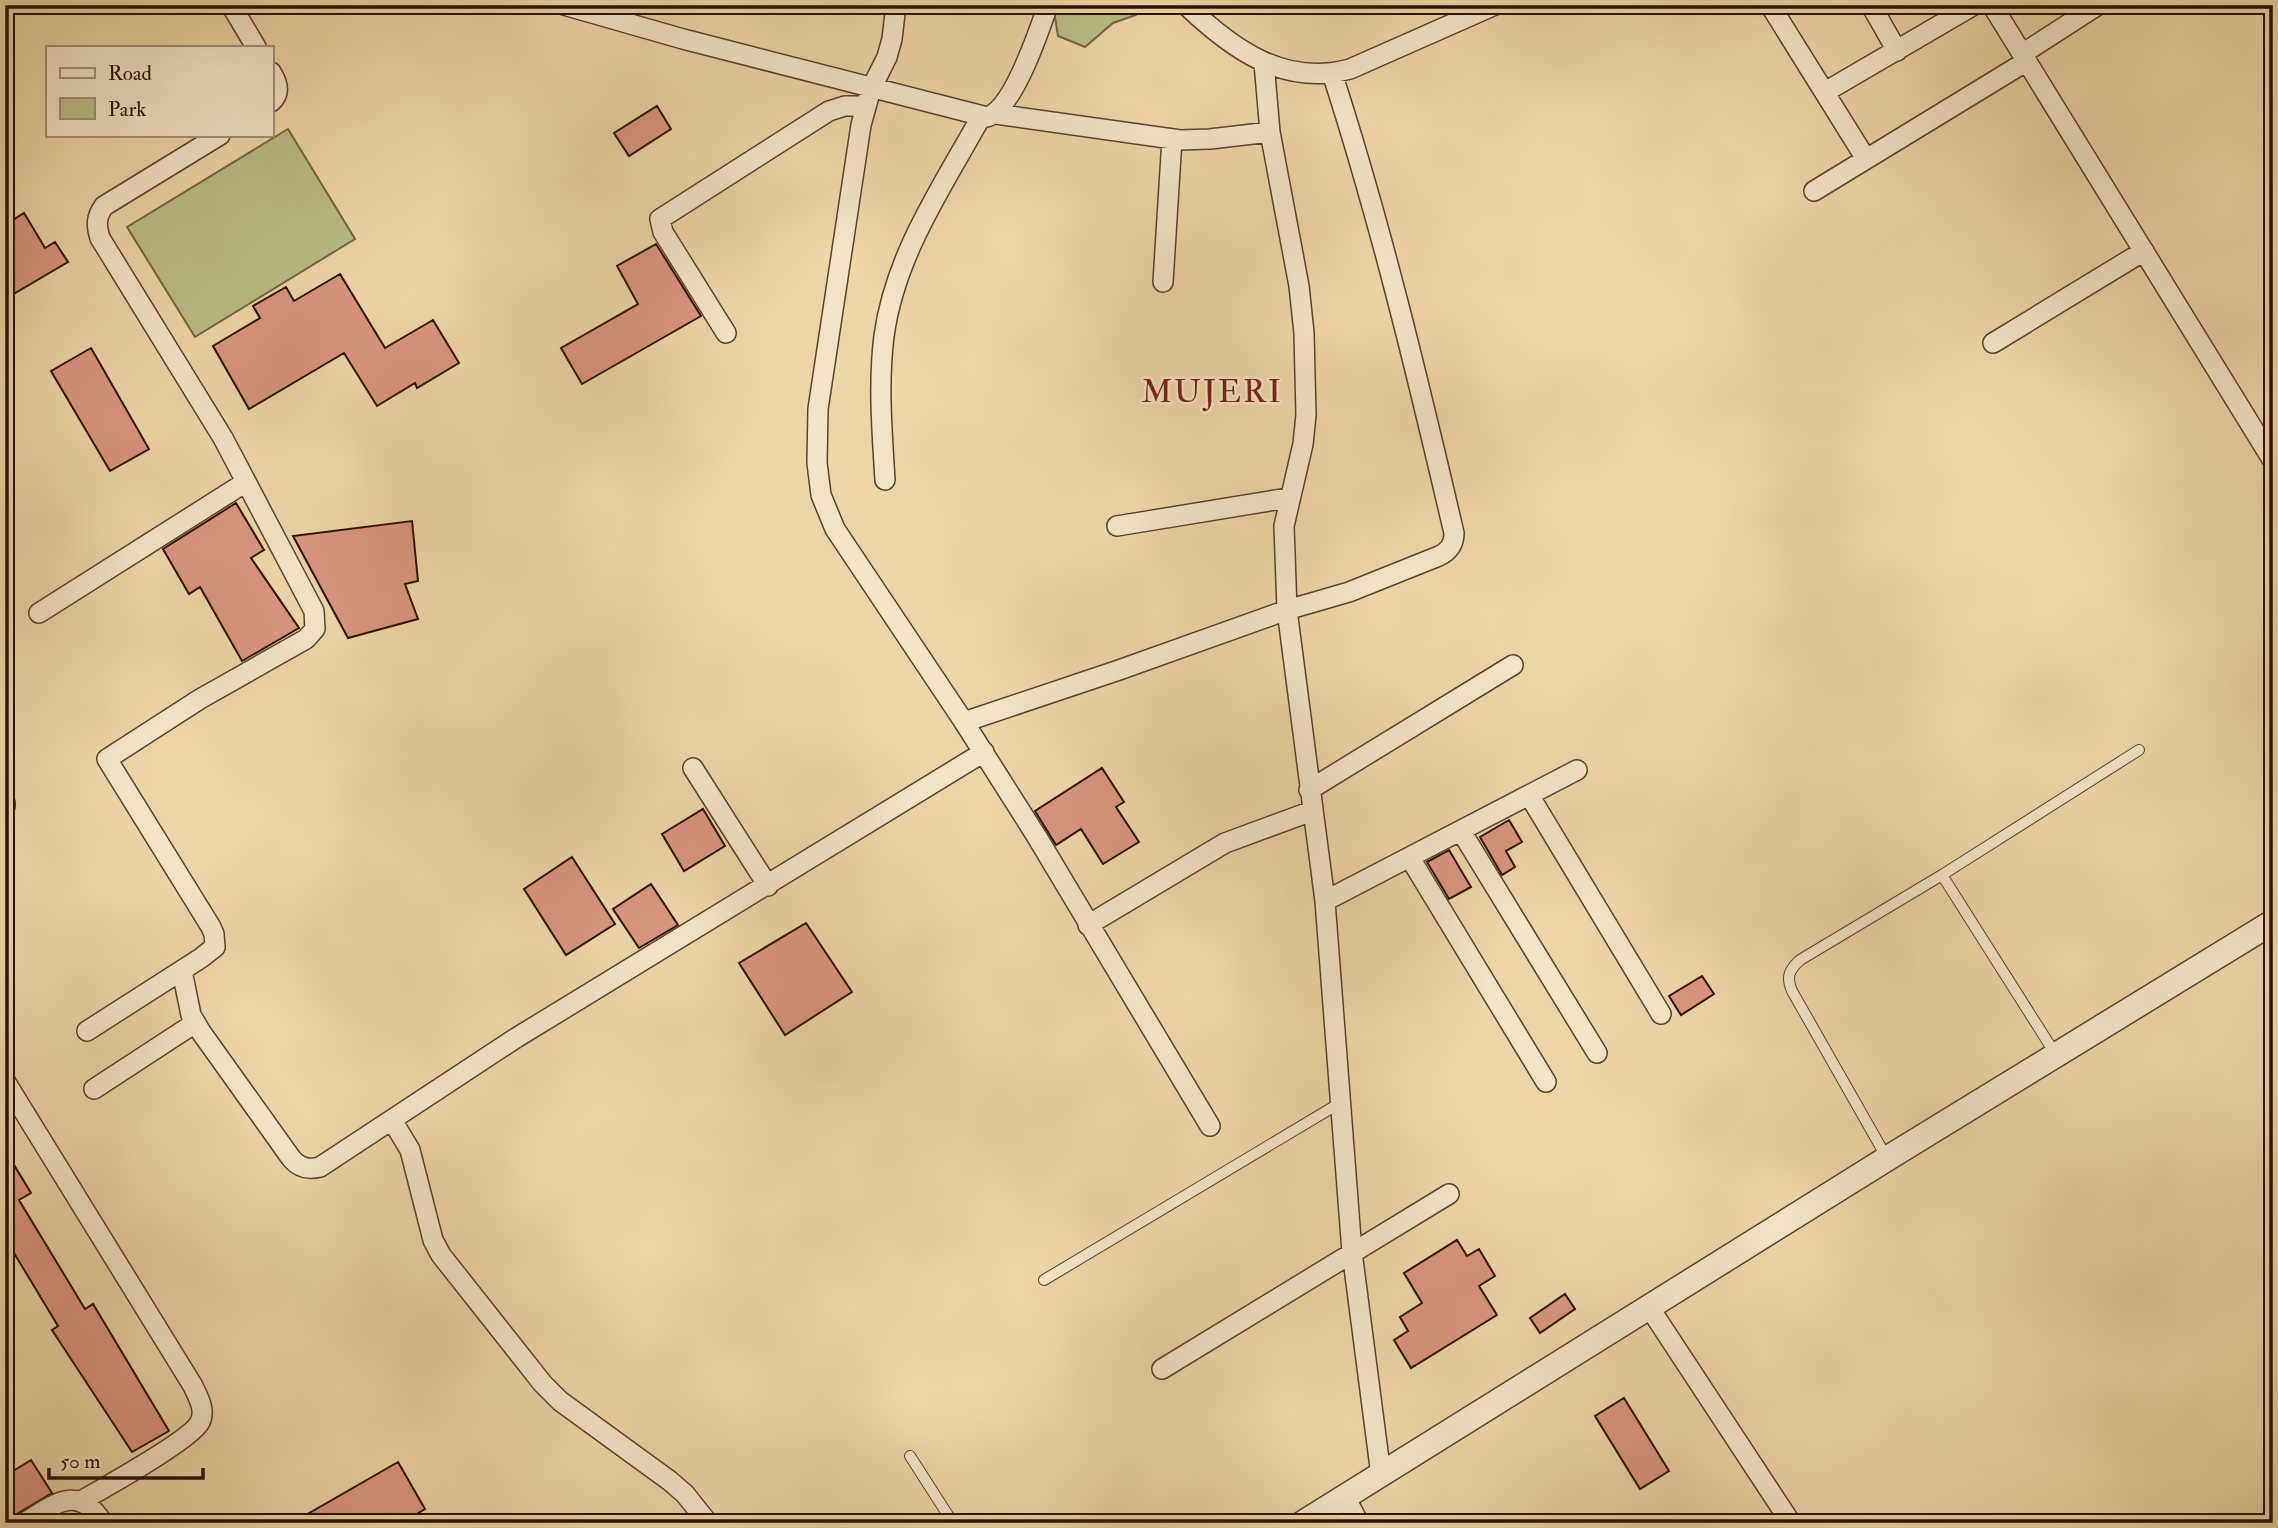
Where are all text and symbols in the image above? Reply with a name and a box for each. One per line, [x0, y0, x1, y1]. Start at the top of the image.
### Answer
legend [46, 46, 273, 136]
text: Road [108, 60, 153, 87]
text: Park [108, 96, 146, 123]
district label: MUJERI [1141, 372, 1283, 412]
scale bar [49, 1437, 203, 1481]
text: 50 m [60, 1448, 101, 1475]

